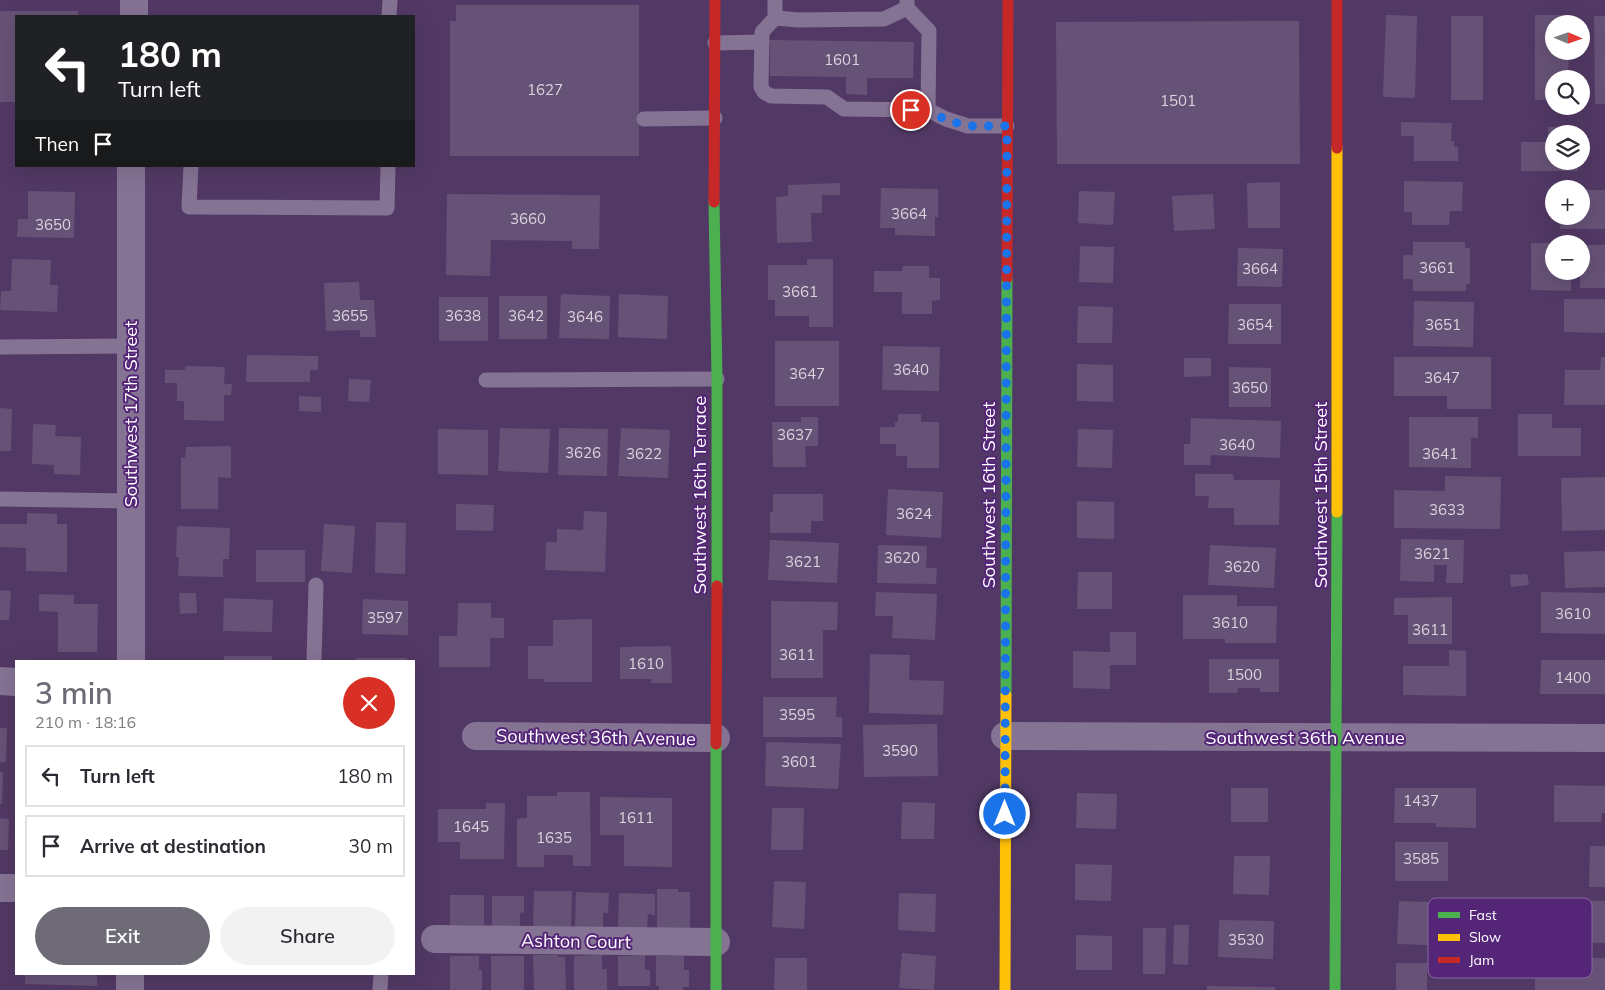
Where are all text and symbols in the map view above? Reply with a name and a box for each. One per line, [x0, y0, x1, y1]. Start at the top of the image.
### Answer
north arrow [1545, 15, 1590, 60]
map controls [1545, 15, 1590, 280]
text: 180 m [118, 32, 222, 76]
icon: left [35, 35, 100, 100]
house number: 1601 [824, 50, 860, 69]
button: search [1545, 70, 1590, 115]
text: Turn left [118, 75, 201, 103]
house number: 1627 [527, 80, 563, 99]
pin [890, 89, 932, 131]
house number: 1501 [1160, 91, 1196, 110]
icon: arrive [897, 96, 925, 124]
button: layers [1545, 125, 1590, 170]
icon: arrive [89, 130, 117, 158]
text: Then [35, 132, 79, 156]
button: + [1545, 180, 1590, 225]
house number: 3664 [891, 204, 927, 223]
house number: 3660 [510, 209, 546, 228]
house number: 3650 [35, 215, 71, 234]
button: − [1545, 235, 1590, 280]
house number: 3661 [1419, 258, 1455, 277]
house number: 3664 [1242, 259, 1278, 278]
house number: 3661 [782, 282, 818, 301]
house number: 3655 [332, 306, 368, 325]
house number: 3638 [445, 306, 481, 325]
house number: 3642 [508, 306, 544, 325]
house number: 3646 [567, 307, 603, 326]
house number: 3654 [1237, 315, 1273, 334]
house number: 3651 [1425, 315, 1461, 334]
street label: Southwest 17th Street [119, 321, 142, 507]
house number: 3640 [893, 360, 929, 379]
house number: 3647 [789, 364, 825, 383]
house number: 3647 [1424, 368, 1460, 387]
house number: 3650 [1232, 378, 1268, 397]
street label: Southwest 16th Terrace [688, 396, 711, 594]
street label: Southwest 16th Street [977, 402, 1000, 588]
street label: Southwest 15th Street [1309, 402, 1332, 588]
house number: 3637 [777, 425, 813, 444]
house number: 3640 [1219, 435, 1255, 454]
house number: 3626 [565, 443, 601, 462]
house number: 3622 [626, 444, 662, 463]
house number: 3641 [1422, 444, 1458, 463]
house number: 3633 [1429, 500, 1465, 519]
house number: 3624 [896, 504, 932, 523]
house number: 3621 [1414, 544, 1450, 563]
house number: 3620 [884, 548, 920, 567]
house number: 3621 [785, 552, 821, 571]
house number: 3620 [1224, 557, 1260, 576]
house number: 3610 [1555, 604, 1591, 623]
house number: 3597 [367, 608, 403, 627]
house number: 3610 [1212, 613, 1248, 632]
house number: 3611 [1412, 620, 1448, 639]
house number: 3611 [779, 645, 815, 664]
house number: 1610 [628, 654, 664, 673]
house number: 1500 [1226, 665, 1262, 684]
house number: 1400 [1555, 668, 1591, 687]
text: 3 min [35, 674, 113, 712]
button: close [343, 677, 395, 729]
house number: 3595 [779, 705, 815, 724]
text: 210 m · 18:16 [35, 712, 136, 732]
street label: Southwest 36th Avenue [496, 724, 696, 750]
street label: Southwest 36th Avenue [1205, 726, 1405, 749]
house number: 3590 [882, 741, 918, 760]
house number: 3601 [781, 752, 817, 771]
icon: left [37, 762, 65, 790]
text: Turn left [80, 764, 155, 788]
text: 180 m [337, 764, 393, 788]
position arrow [978, 787, 1030, 839]
house number: 1437 [1403, 791, 1439, 810]
house number: 1611 [618, 808, 654, 827]
house number: 1645 [453, 817, 489, 836]
house number: 1635 [536, 828, 572, 847]
icon: arrive [37, 832, 65, 860]
text: Arrive at destination [80, 834, 266, 858]
text: 30 m [349, 834, 393, 858]
house number: 3585 [1403, 849, 1439, 868]
legend [1428, 898, 1592, 978]
text: Fast [1469, 906, 1497, 924]
button: Exit [35, 907, 210, 965]
button: Share [220, 907, 395, 965]
text: Slow [1469, 928, 1501, 946]
street label: Ashton Court [521, 929, 631, 953]
house number: 3530 [1228, 930, 1264, 949]
text: Jam [1469, 951, 1494, 969]

